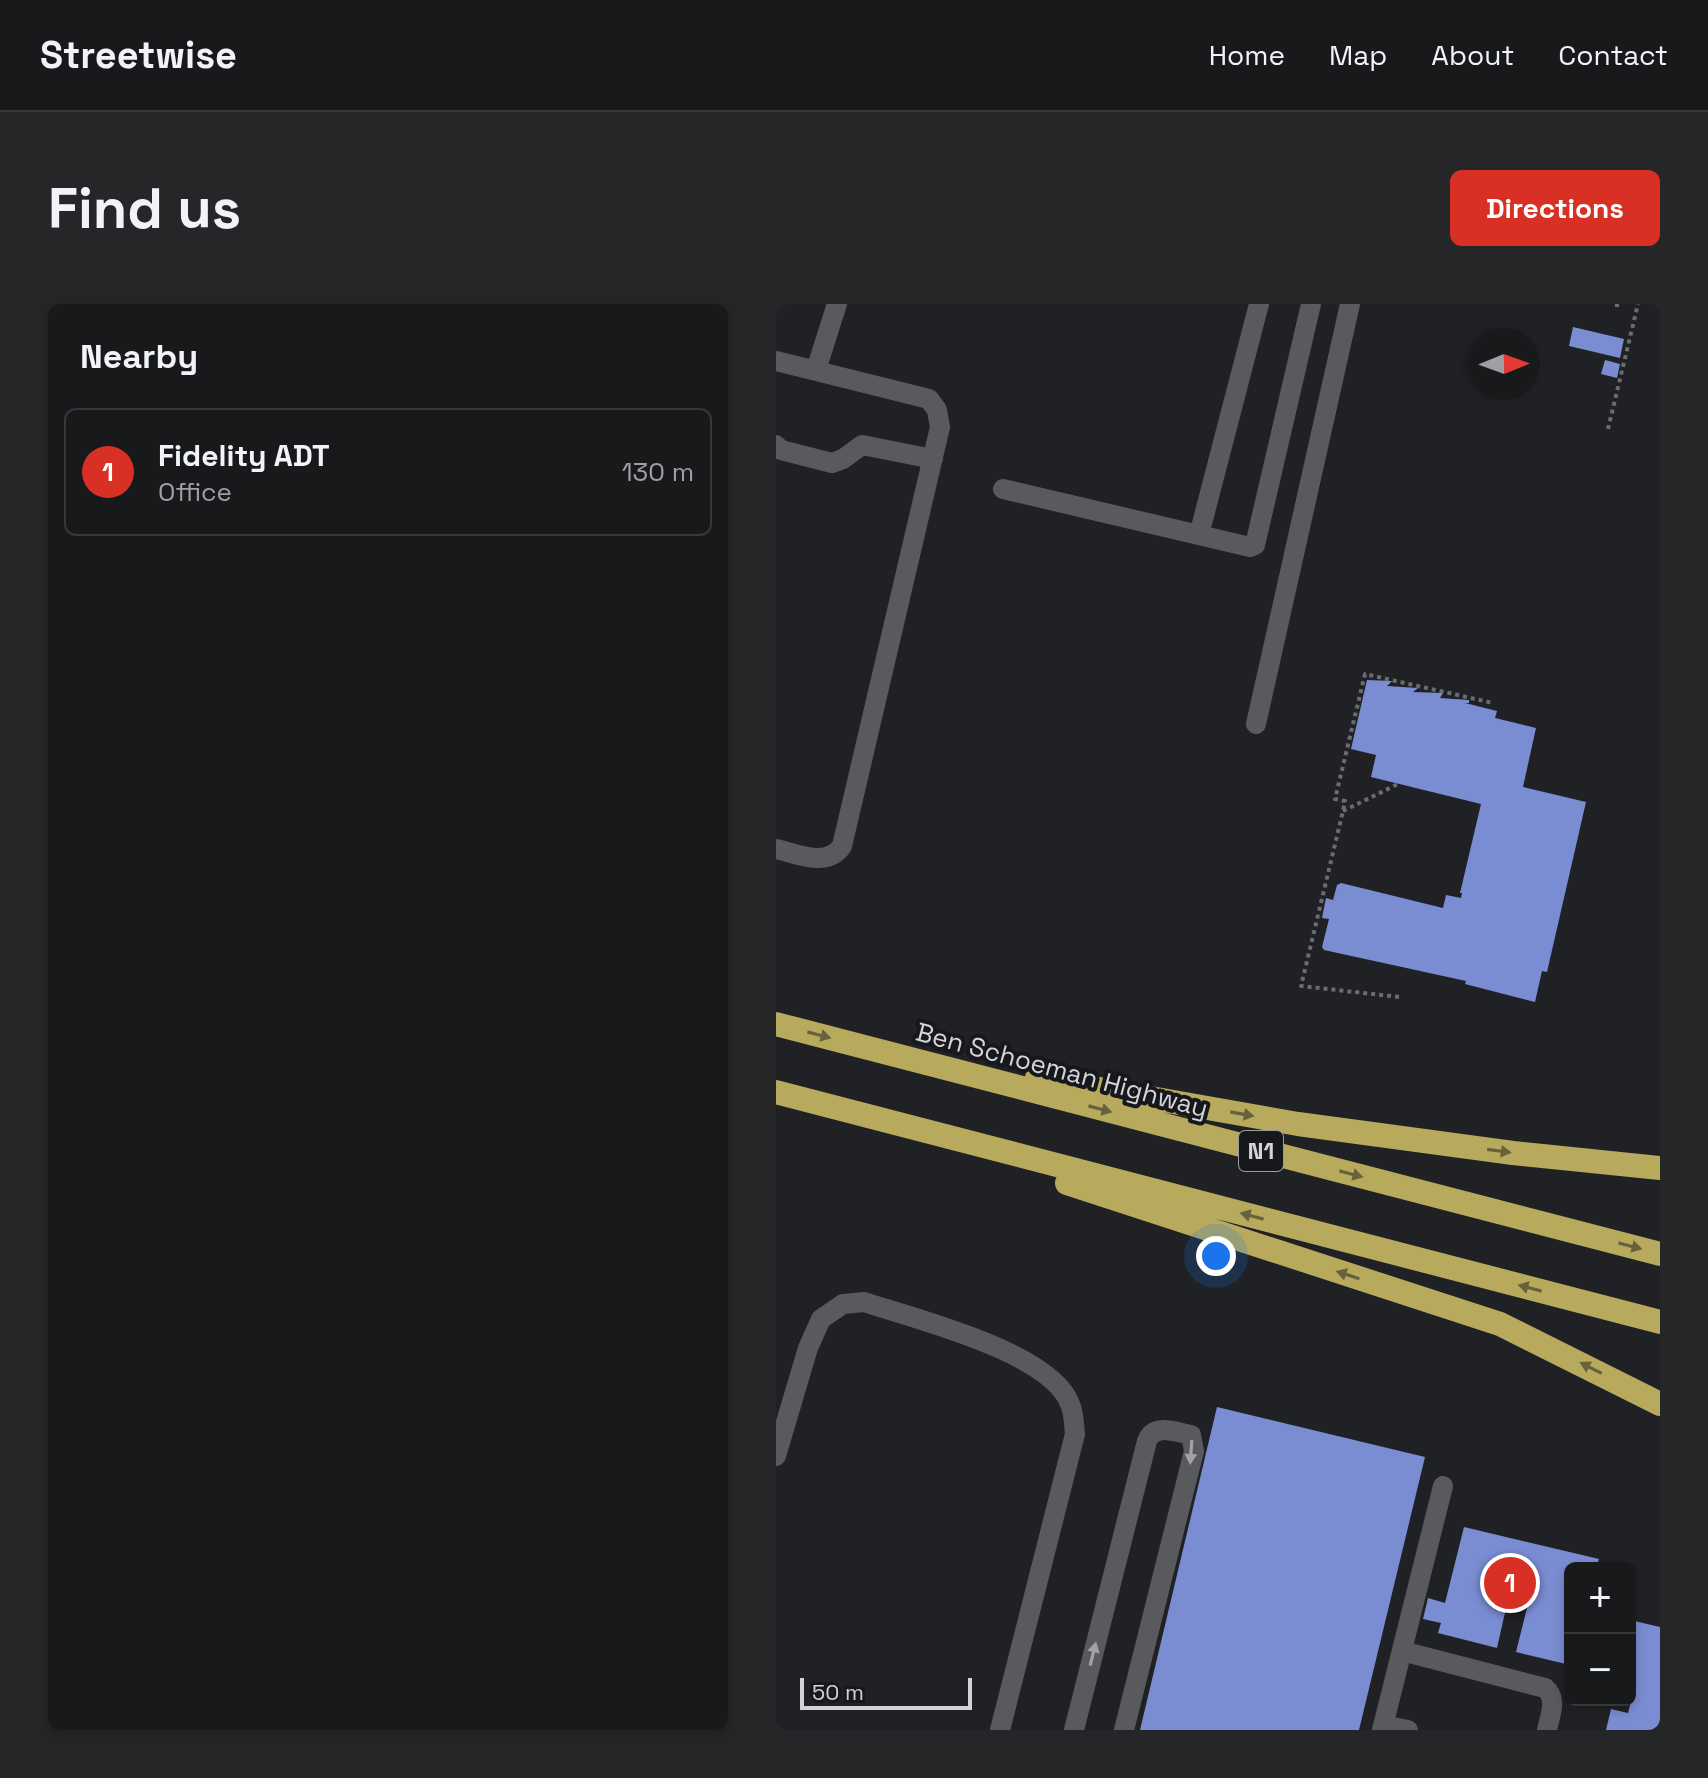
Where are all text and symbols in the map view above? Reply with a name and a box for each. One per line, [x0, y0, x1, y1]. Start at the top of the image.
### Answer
text: Streetwise [40, 31, 237, 79]
text: Home [1209, 37, 1285, 73]
text: Map [1329, 37, 1387, 73]
text: About [1431, 37, 1514, 73]
text: Contact [1558, 37, 1668, 73]
button: Directions [1450, 170, 1660, 246]
text: Find us [48, 173, 241, 244]
north arrow [1468, 328, 1540, 400]
text: Nearby [80, 335, 198, 378]
text: Fidelity ADT [158, 436, 330, 475]
text: 1 [102, 455, 114, 489]
text: 130 m [622, 455, 694, 489]
text: Office [158, 475, 232, 509]
street label: Ben Schoeman Highway [912, 1015, 1212, 1125]
one-way arrow [806, 1030, 831, 1042]
one-way arrow [1087, 1103, 1112, 1115]
one-way arrow [1230, 1108, 1255, 1120]
road number: N1 [1239, 1131, 1283, 1171]
one-way arrow [1487, 1145, 1512, 1158]
one-way arrow [1339, 1169, 1364, 1181]
one-way arrow [1239, 1209, 1264, 1221]
your location [1196, 1236, 1236, 1276]
one-way arrow [1618, 1241, 1643, 1253]
one-way arrow [1336, 1269, 1360, 1281]
one-way arrow [1518, 1282, 1543, 1294]
one-way arrow [1579, 1362, 1602, 1375]
one-way arrow [1184, 1439, 1197, 1464]
pin: 1 [1484, 1553, 1536, 1613]
map controls [1564, 1562, 1636, 1706]
button: + [1564, 1562, 1636, 1634]
button: − [1564, 1634, 1636, 1706]
one-way arrow [1088, 1642, 1100, 1667]
scale bar [800, 1674, 972, 1710]
text: 50 m [812, 1678, 864, 1706]

